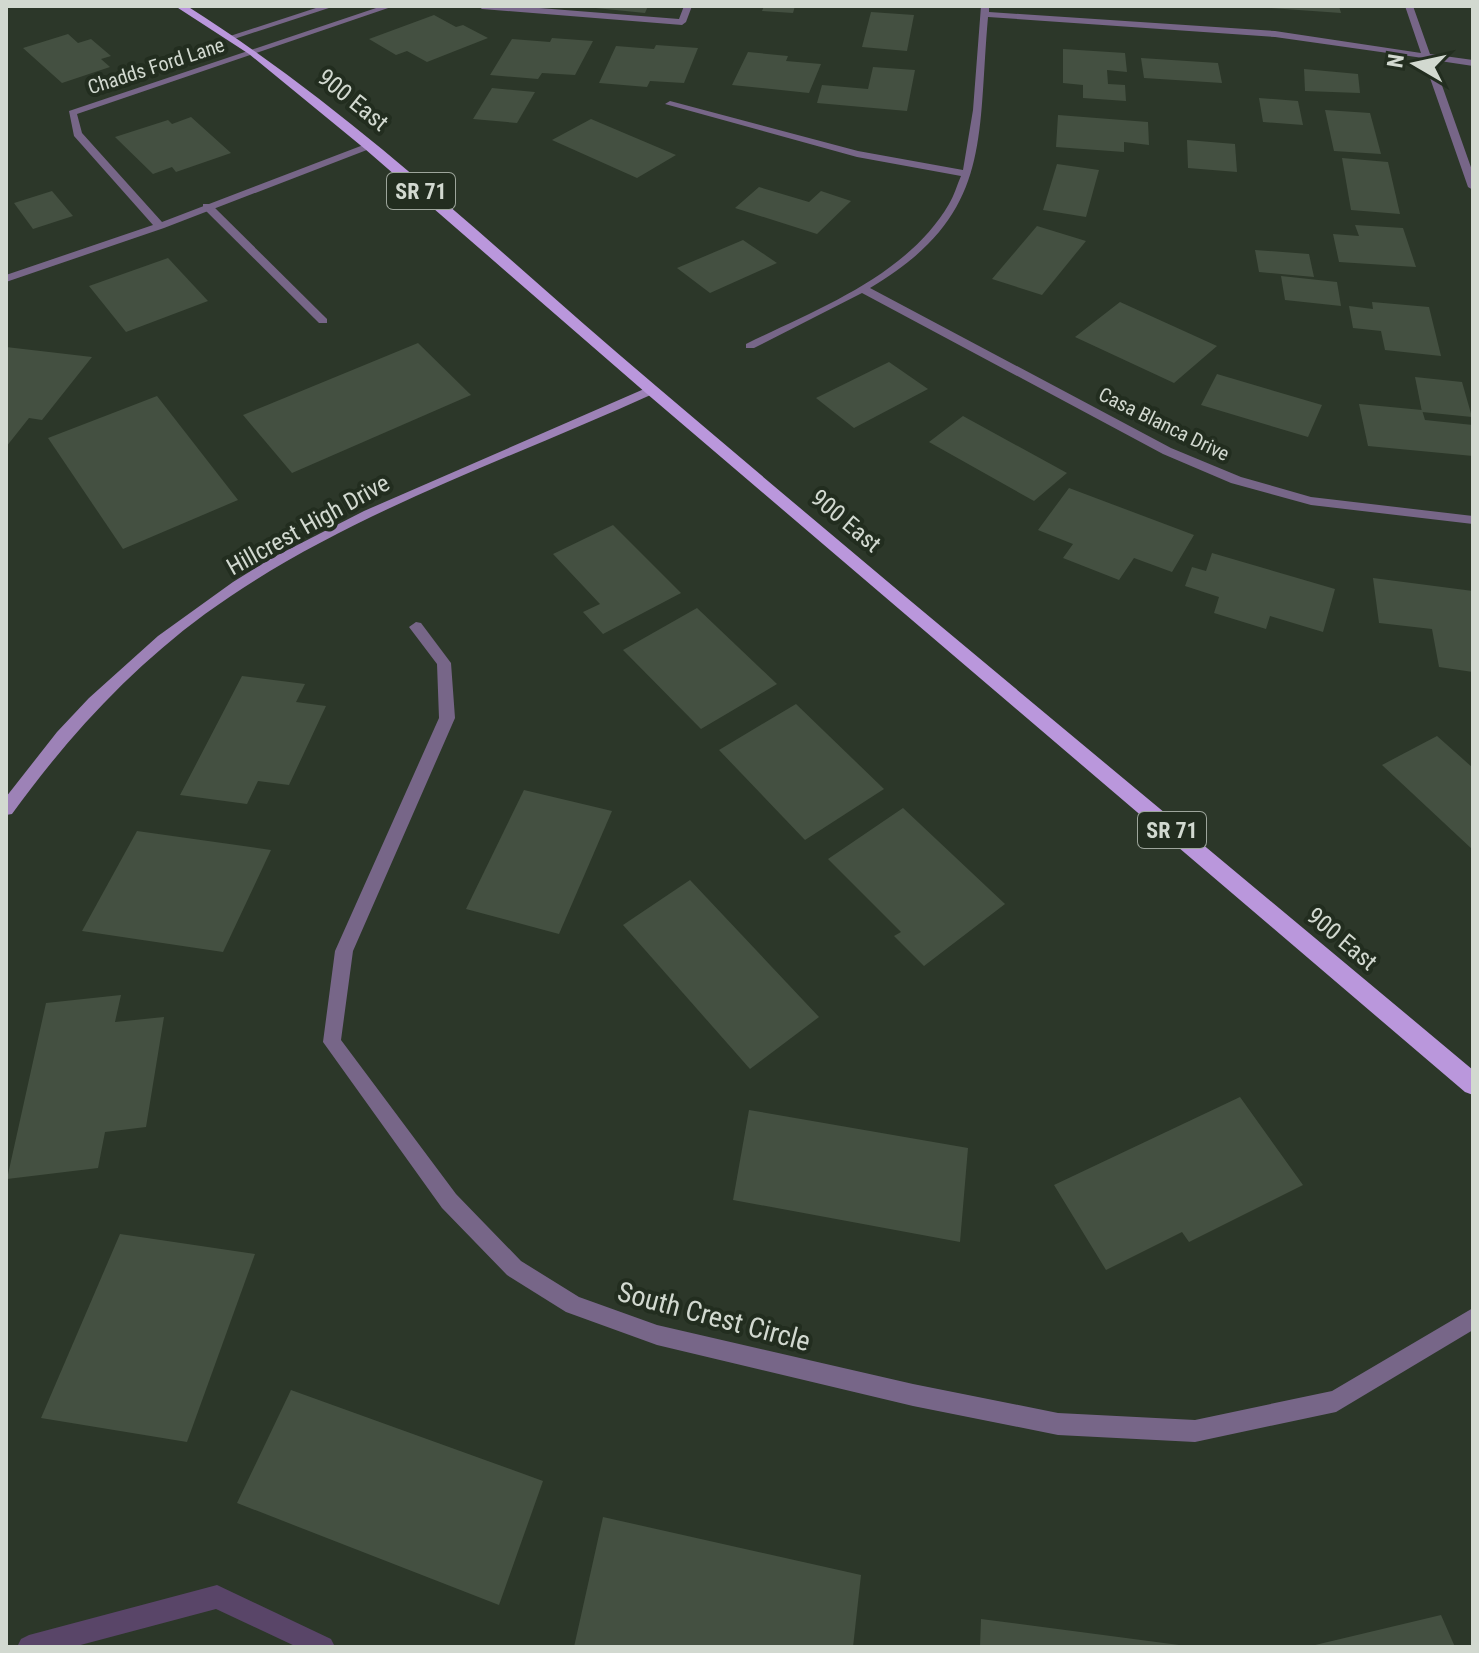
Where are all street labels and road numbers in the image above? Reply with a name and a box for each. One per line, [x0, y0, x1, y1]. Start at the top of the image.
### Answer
street label: Chadds Ford Lane [85, 33, 227, 99]
street label: 900 East [312, 63, 394, 137]
road number: SR 71 [387, 173, 455, 209]
street label: Casa Blanca Drive [1095, 382, 1233, 466]
street label: Hillcrest High Drive [222, 469, 394, 581]
street label: 900 East [805, 484, 887, 558]
road number: SR 71 [1138, 812, 1206, 848]
street label: 900 East [1301, 902, 1383, 976]
street label: South Crest Circle [614, 1275, 814, 1358]

